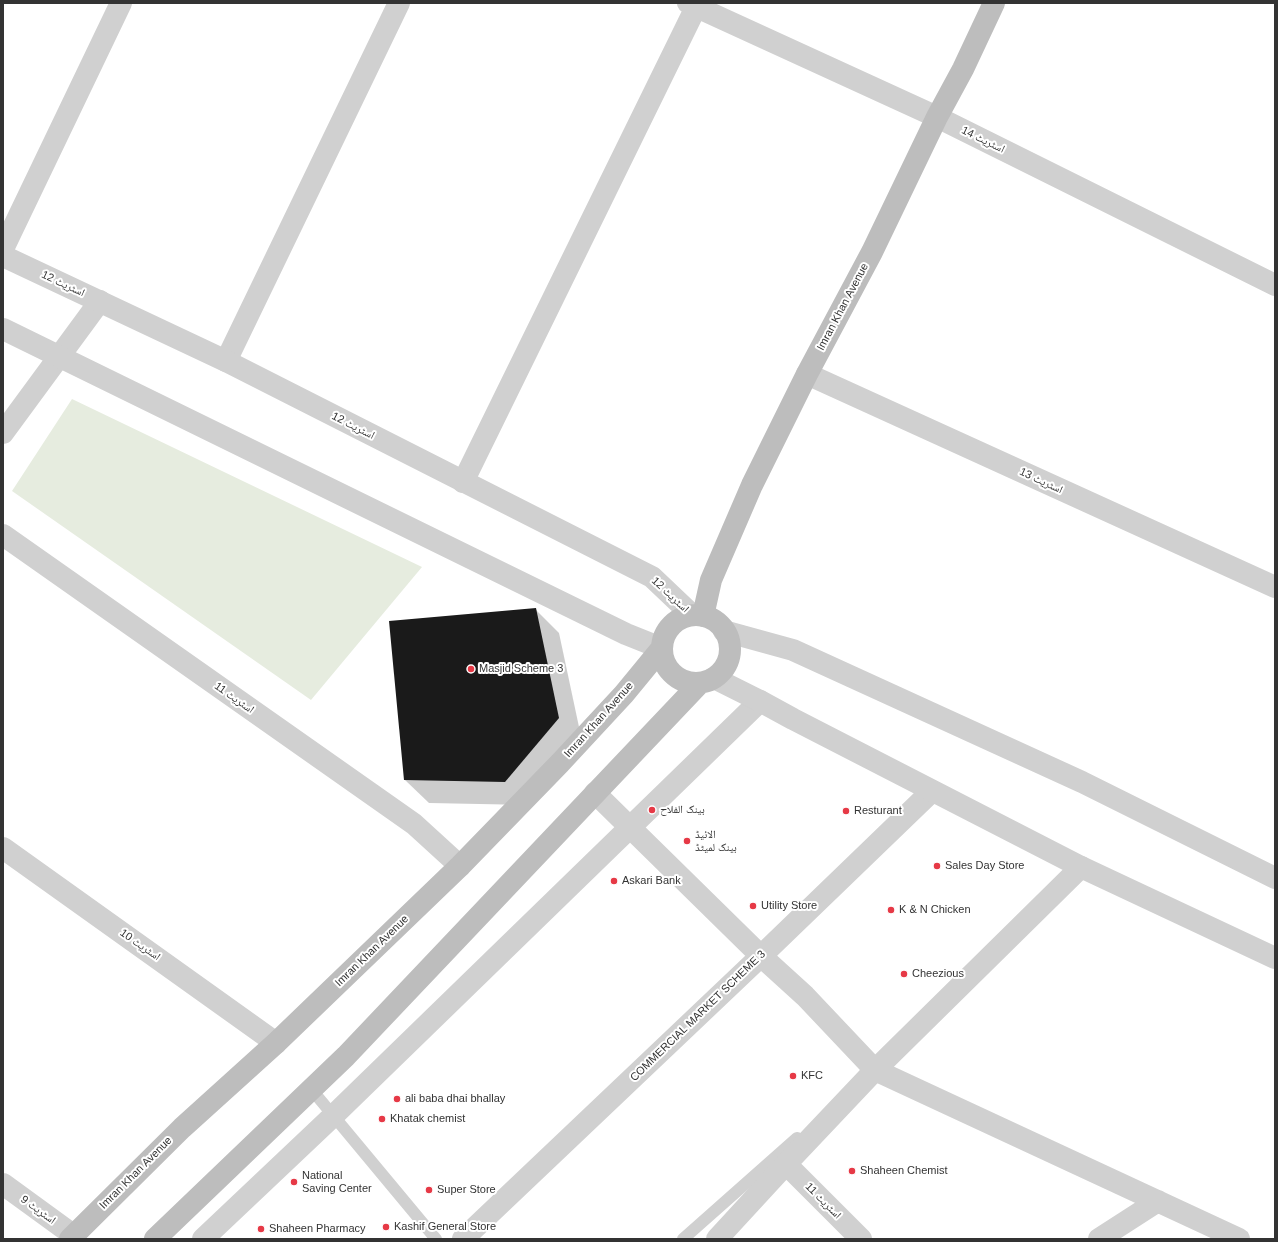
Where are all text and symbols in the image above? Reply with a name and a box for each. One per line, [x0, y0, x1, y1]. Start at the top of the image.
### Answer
street label: اسٹریٹ 14 [959, 124, 1007, 156]
street label: Imran Khan Avenue [814, 261, 872, 353]
street label: اسٹریٹ 12 [39, 268, 87, 300]
street label: اسٹریٹ 12 [329, 410, 377, 442]
street label: اسٹریٹ 13 [1017, 465, 1065, 497]
street label: اسٹریٹ 12 [649, 574, 691, 616]
place label: Masjid Scheme 3 [479, 662, 563, 676]
marker: Masjid Scheme 3 [466, 664, 476, 674]
street label: اسٹریٹ 11 [212, 680, 256, 716]
street label: Imran Khan Avenue [562, 680, 636, 760]
place label: بینک الفلاح [660, 803, 705, 817]
place label: Resturant [854, 804, 902, 818]
marker: بینک الفلاح [647, 805, 657, 815]
marker: Resturant [841, 806, 851, 816]
place label: الائیڈ بینک لمیٹڈ [695, 828, 737, 854]
marker: الائیڈ بینک لمیٹڈ [682, 836, 692, 846]
place label: Sales Day Store [945, 859, 1024, 873]
marker: Sales Day Store [932, 861, 942, 871]
place label: Askari Bank [622, 874, 681, 888]
marker: Askari Bank [609, 876, 619, 886]
place label: Utility Store [761, 899, 817, 913]
marker: Utility Store [748, 901, 758, 911]
place label: K & N Chicken [899, 903, 971, 917]
marker: K & N Chicken [886, 905, 896, 915]
street label: Imran Khan Avenue [333, 913, 411, 989]
street label: اسٹریٹ 10 [117, 926, 163, 964]
street label: COMMERCIAL MARKET SCHEME 3 [628, 948, 768, 1084]
place label: Cheezious [912, 967, 964, 981]
marker: Cheezious [899, 969, 909, 979]
place label: KFC [801, 1069, 823, 1083]
marker: KFC [788, 1071, 798, 1081]
place label: ali baba dhai bhallay [405, 1092, 505, 1106]
marker: ali baba dhai bhallay [392, 1094, 402, 1104]
place label: Khatak chemist [390, 1112, 465, 1126]
marker: Khatak chemist [377, 1114, 387, 1124]
street label: Imran Khan Avenue [97, 1134, 175, 1212]
place label: Shaheen Chemist [860, 1164, 947, 1178]
marker: Shaheen Chemist [847, 1166, 857, 1176]
place label: National Saving Center [302, 1169, 372, 1195]
marker: National Saving Center [289, 1177, 299, 1187]
street label: اسٹریٹ 11 [802, 1180, 844, 1222]
place label: Super Store [437, 1183, 496, 1197]
marker: Super Store [424, 1185, 434, 1195]
street label: اسٹریٹ 9 [18, 1193, 58, 1227]
place label: Kashif General Store [394, 1220, 496, 1234]
place label: Shaheen Pharmacy [269, 1222, 366, 1236]
marker: Kashif General Store [381, 1222, 391, 1232]
marker: Shaheen Pharmacy [256, 1224, 266, 1234]

